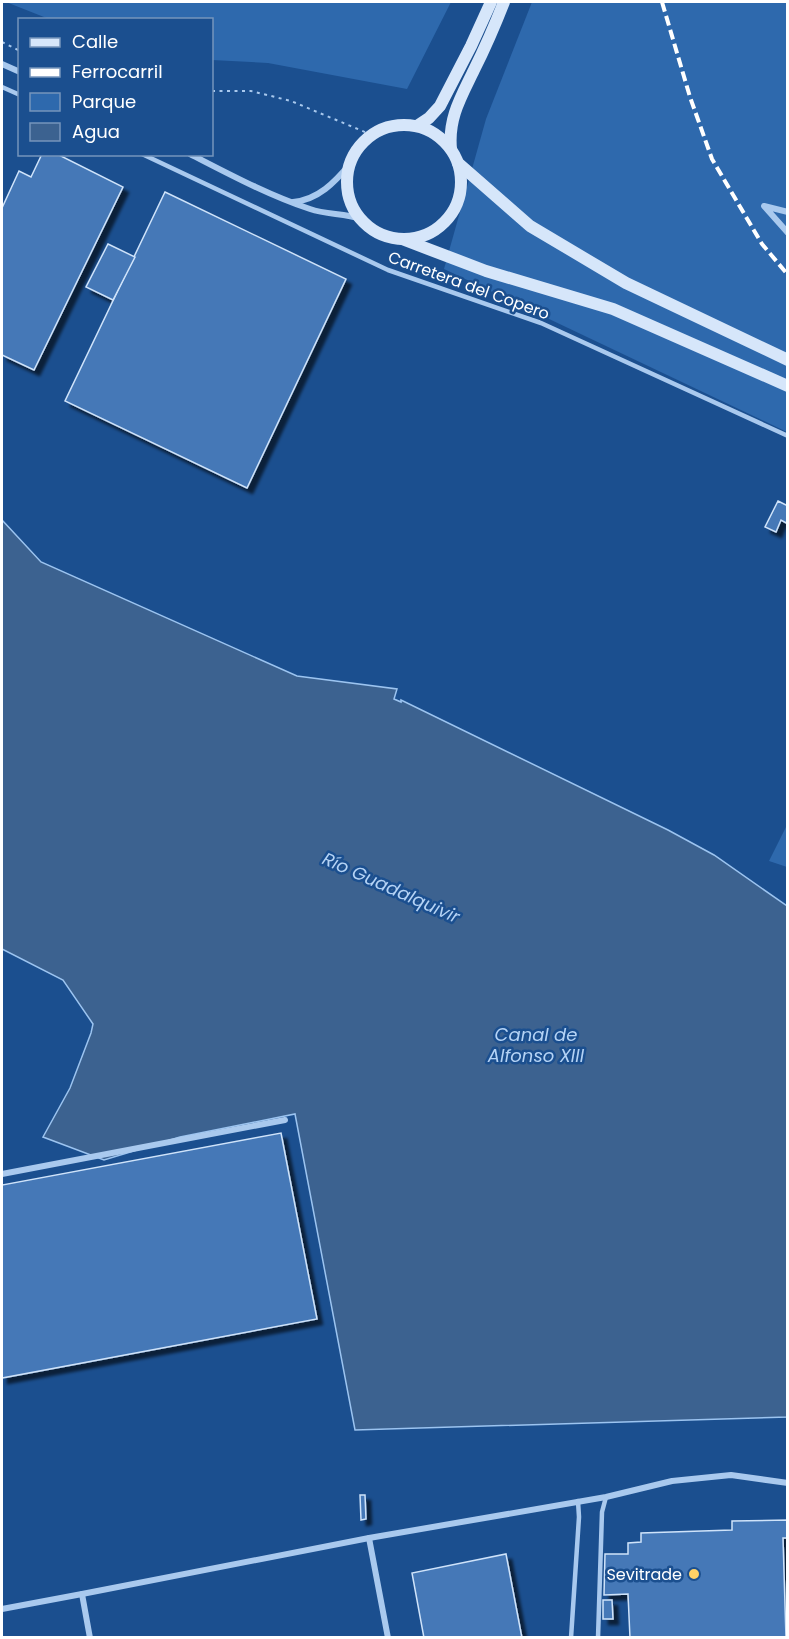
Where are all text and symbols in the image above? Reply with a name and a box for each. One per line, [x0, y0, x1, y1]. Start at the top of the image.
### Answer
legend [18, 18, 213, 156]
text: Calle [72, 29, 118, 54]
text: Ferrocarril [72, 59, 163, 84]
text: Parque [72, 89, 136, 114]
text: Agua [72, 119, 120, 144]
street label: Carretera del Copero [385, 246, 553, 325]
water label: Río Guadalquivir [318, 846, 465, 930]
water label: Canal de Alfonso XIII [487, 1022, 585, 1068]
place label: Sevitrade [606, 1563, 682, 1586]
marker: Sevitrade [687, 1567, 701, 1581]

